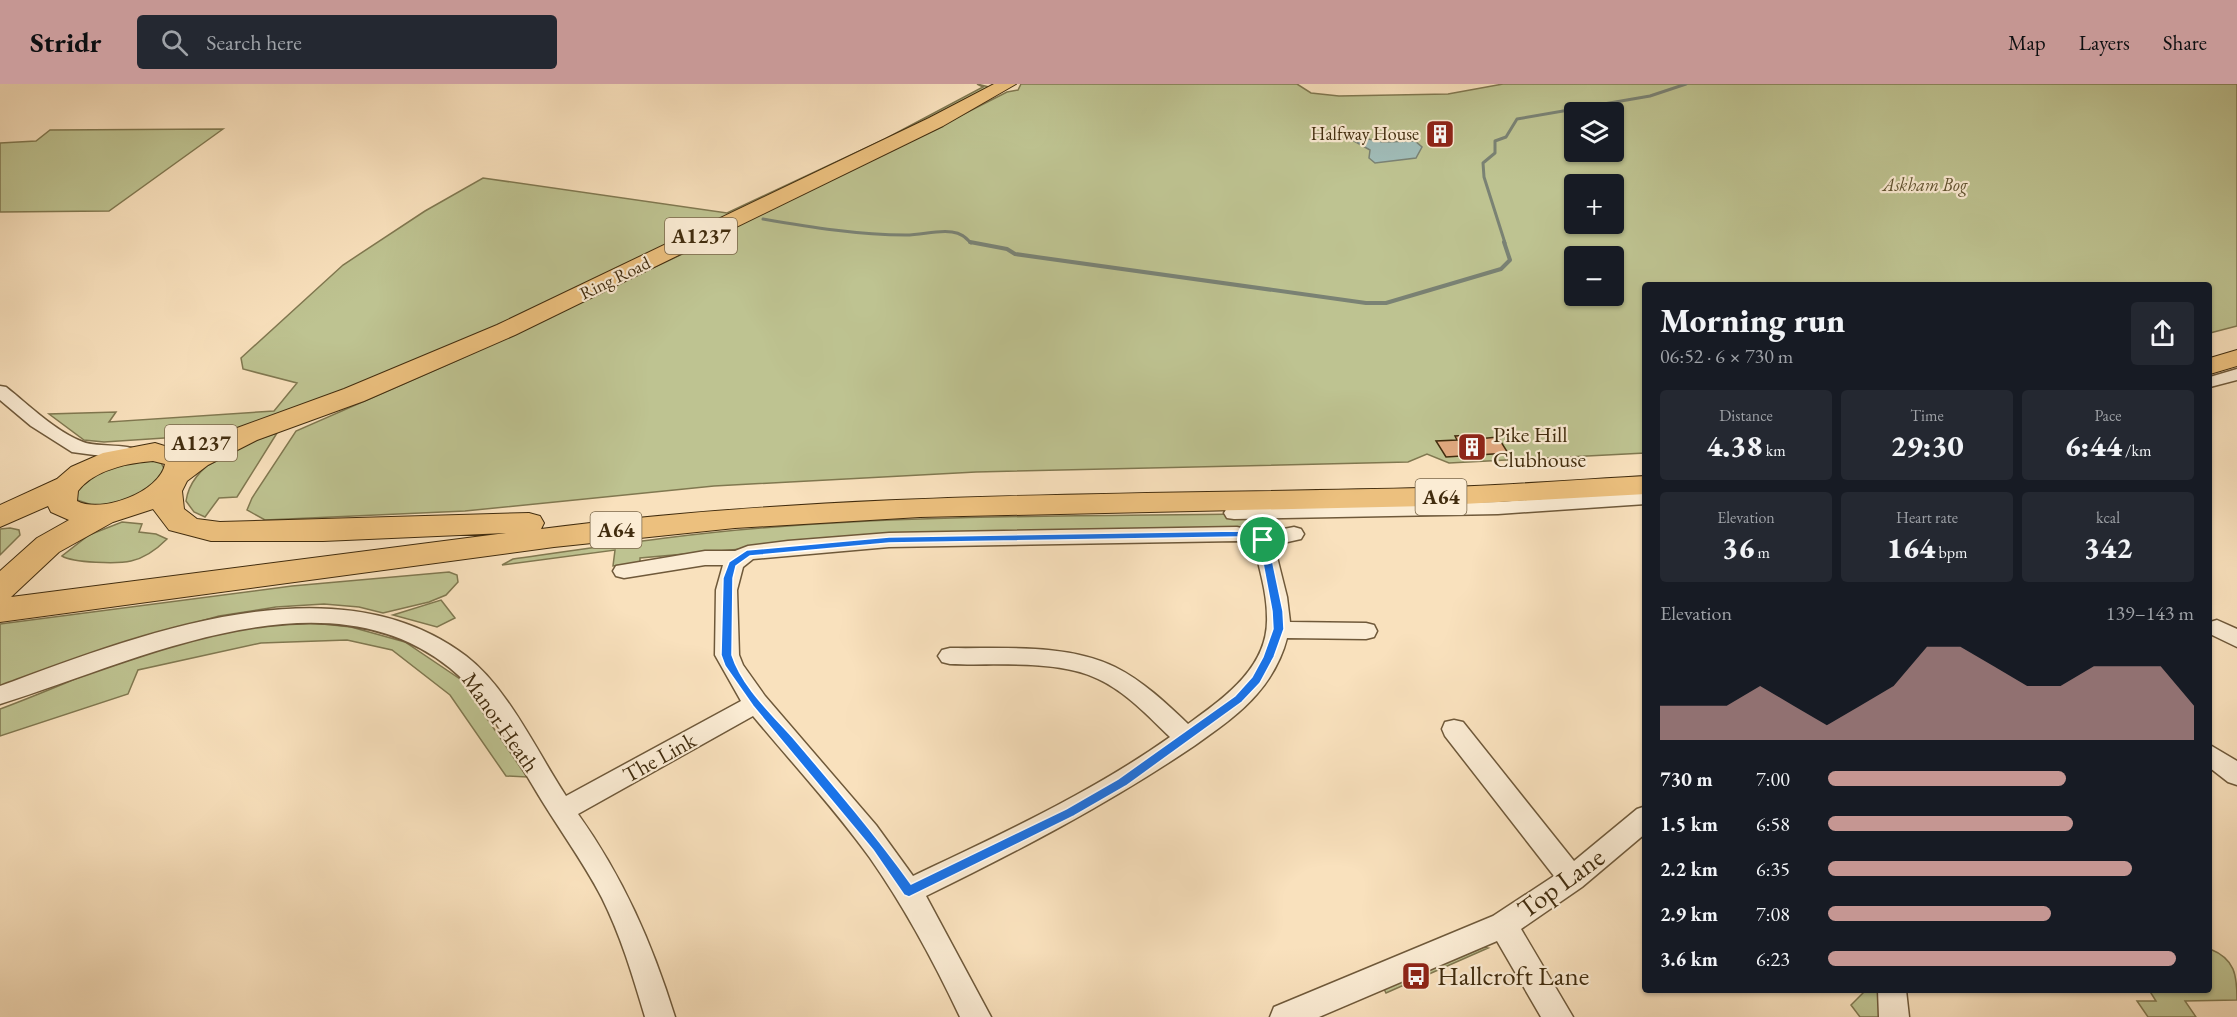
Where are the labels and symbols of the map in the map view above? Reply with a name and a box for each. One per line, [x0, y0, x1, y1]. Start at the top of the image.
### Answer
building icon: Halfway House [1424, 118, 1456, 150]
place label: Halfway House [1311, 122, 1419, 145]
park label: Askham Bog [1881, 173, 1968, 197]
road number: A1237 [665, 218, 737, 254]
street label: Ring Road [576, 250, 655, 305]
place label: Pike Hill Clubhouse [1493, 420, 1586, 474]
road number: A1237 [165, 425, 237, 461]
building icon: Pike Hill Clubhouse [1456, 431, 1488, 463]
road number: A64 [1416, 479, 1466, 515]
road number: A64 [590, 512, 642, 548]
pin [1237, 514, 1288, 565]
street label: Manor Heath [455, 667, 546, 778]
street label: The Link [618, 725, 702, 789]
street label: Top Lane [1510, 839, 1611, 926]
place label: Hallcroft Lane [1437, 958, 1589, 993]
bus stop icon: Hallcroft Lane [1400, 960, 1432, 992]

